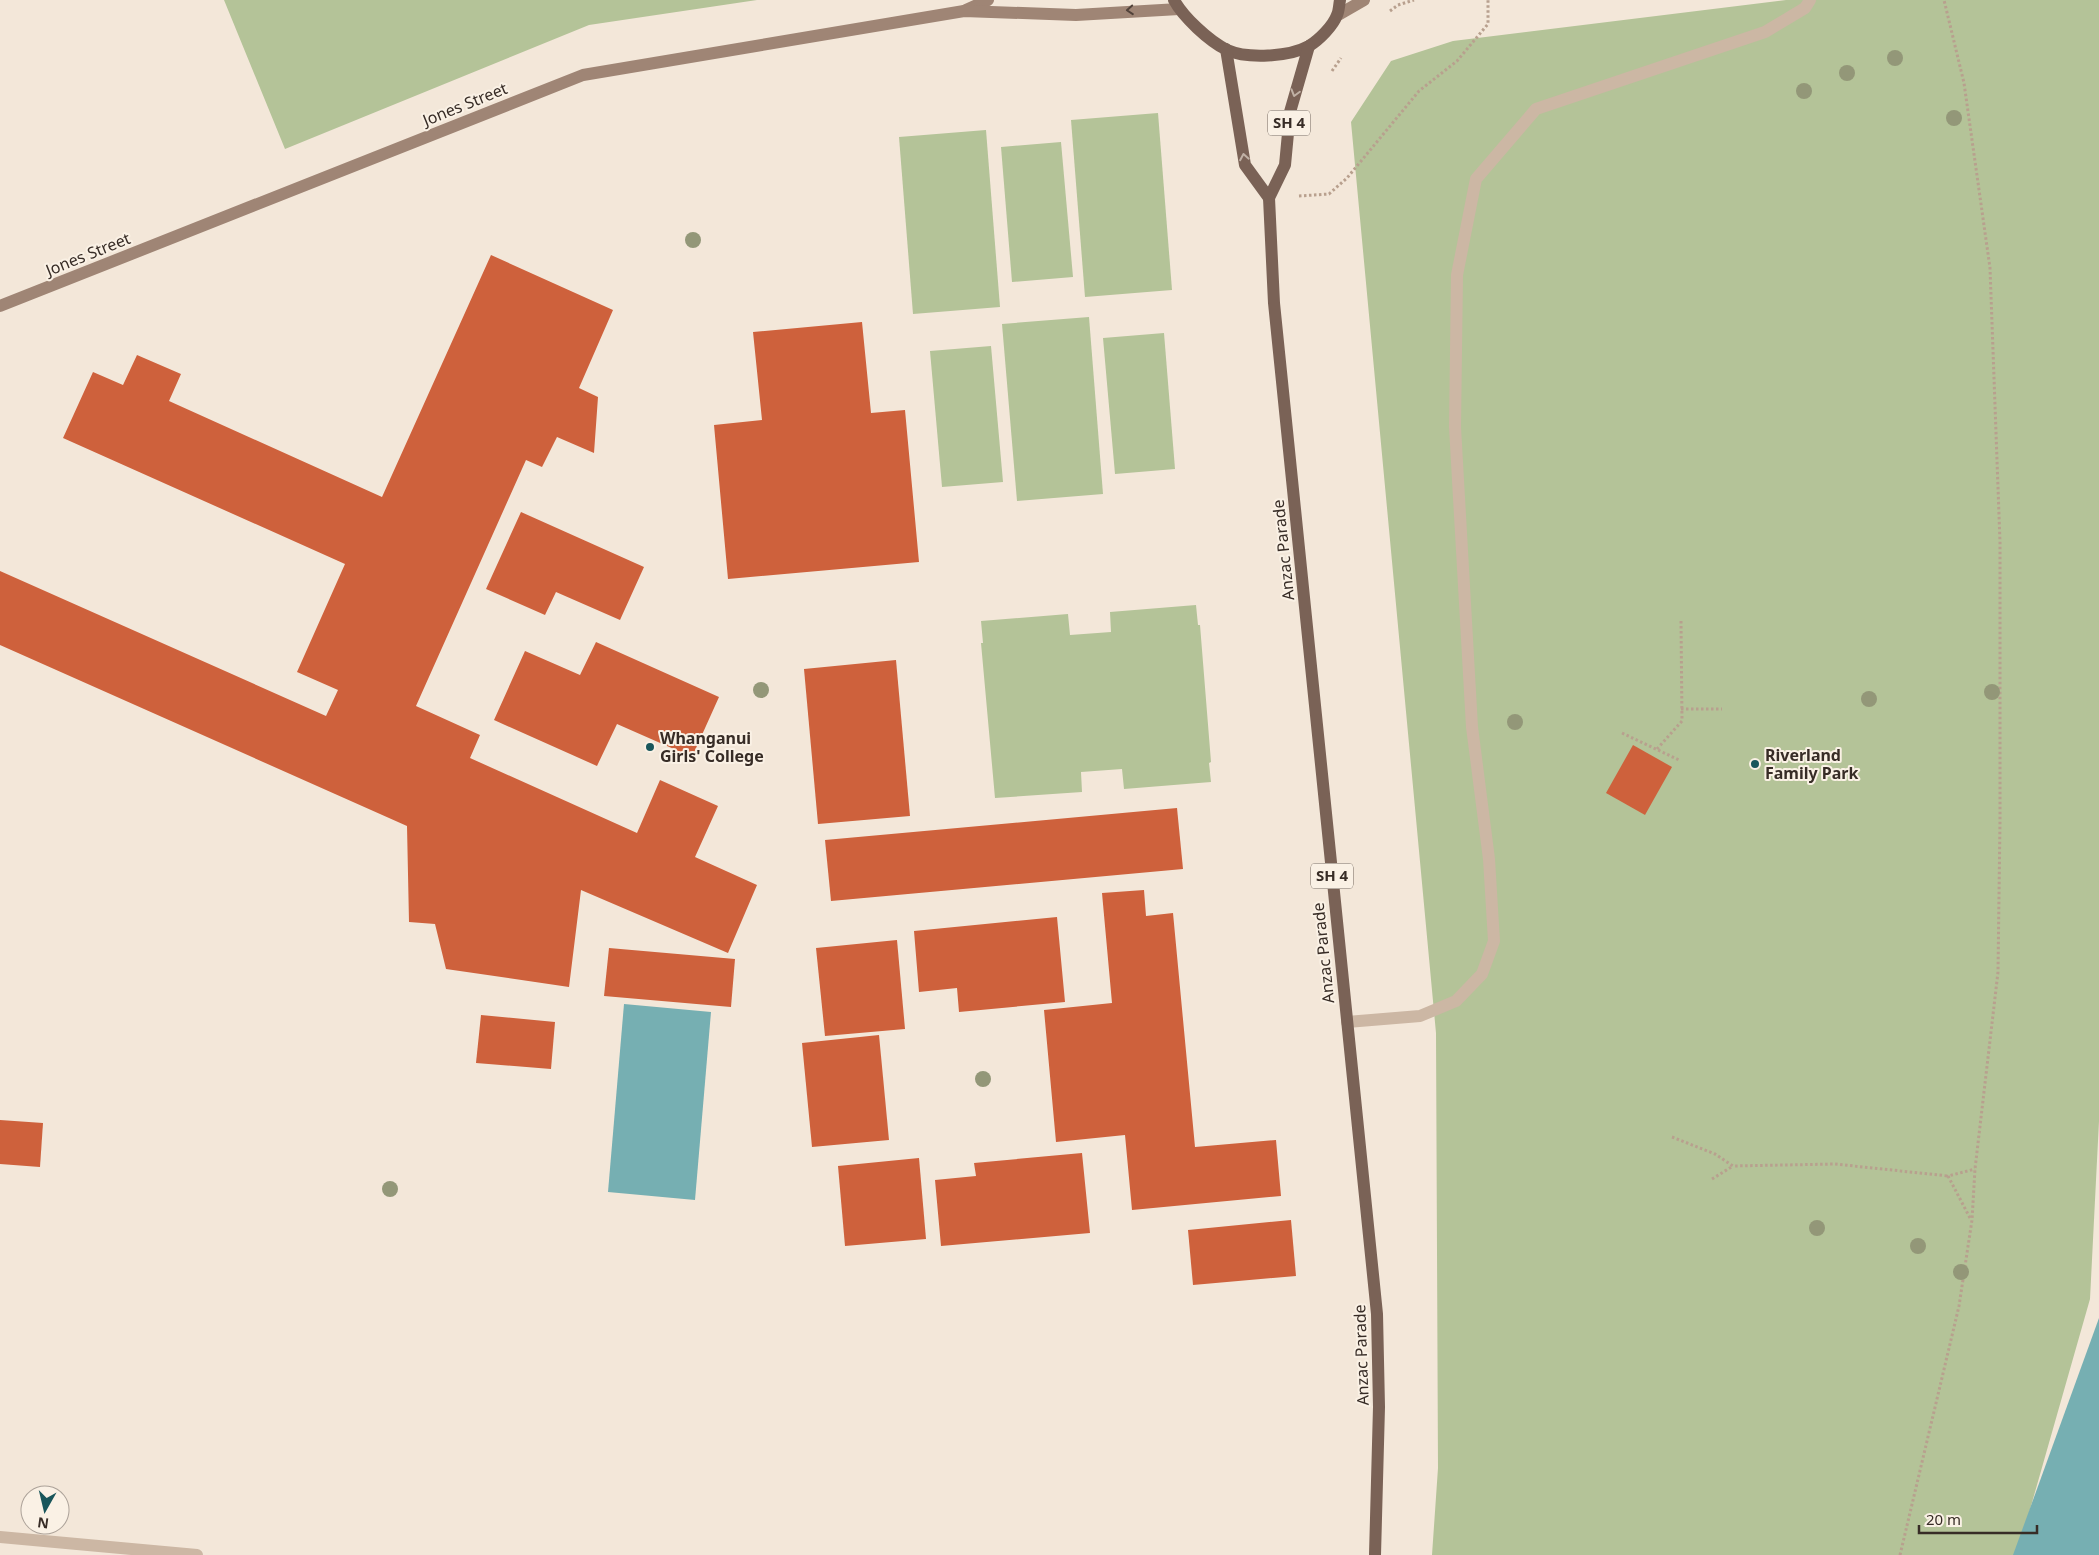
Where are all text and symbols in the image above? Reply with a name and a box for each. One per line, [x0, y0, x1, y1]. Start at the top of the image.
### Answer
one-way arrow [1126, 5, 1134, 16]
street label: Jones Street [418, 77, 511, 132]
one-way arrow [1291, 88, 1301, 96]
road number: SH 4 [1268, 110, 1310, 136]
one-way arrow [1240, 153, 1250, 162]
street label: Jones Street [41, 227, 134, 282]
street label: Anzac Parade [1267, 499, 1299, 601]
place label: Whanganui Girls' College [660, 727, 764, 767]
marker: Whanganui Girls' College [644, 741, 656, 753]
place label: Riverland Family Park [1765, 744, 1858, 784]
marker: Riverland Family Park [1749, 758, 1761, 770]
road number: SH 4 [1311, 864, 1353, 888]
street label: Anzac Parade [1307, 902, 1339, 1004]
street label: Anzac Parade [1348, 1304, 1374, 1406]
north arrow [20, 1485, 70, 1535]
scale bar [1919, 1502, 2036, 1534]
text: 20 m [1926, 1509, 1961, 1529]
text: N [36, 1513, 50, 1534]

